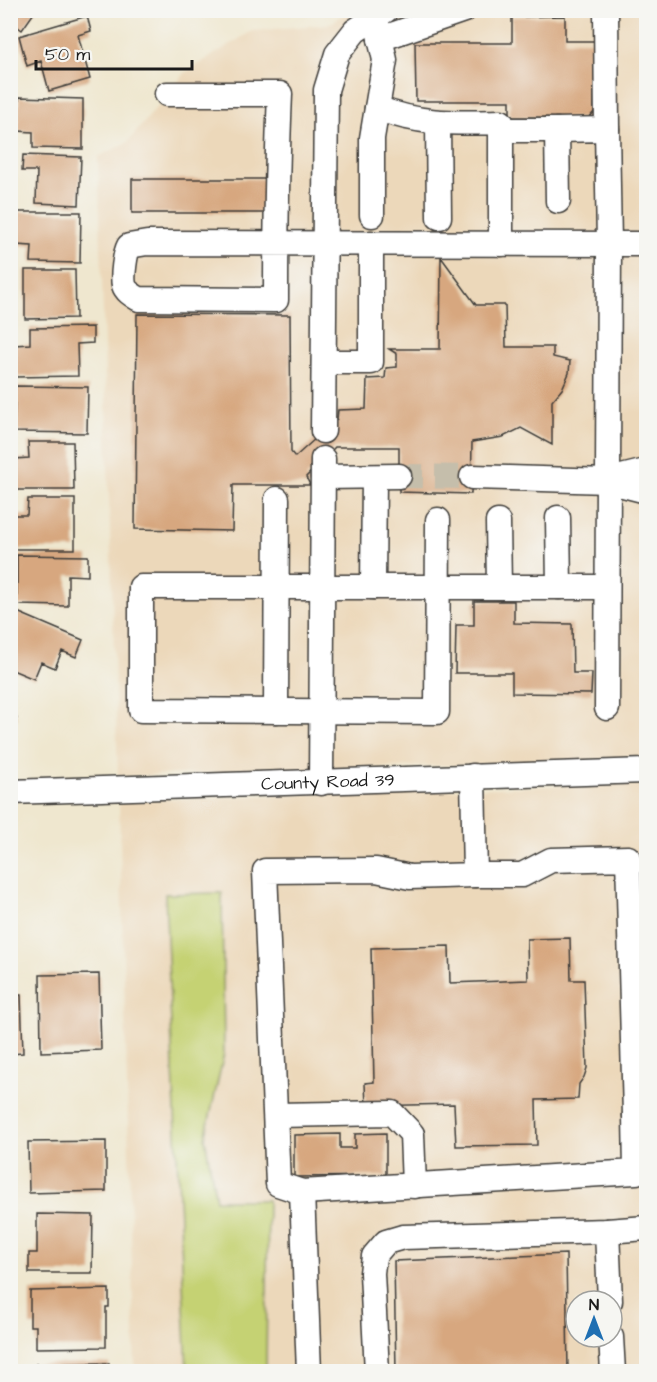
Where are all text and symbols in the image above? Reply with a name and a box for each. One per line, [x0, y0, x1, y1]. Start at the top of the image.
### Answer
scale bar [36, 33, 192, 71]
text: 50 m [45, 42, 90, 67]
street label: County Road 39 [261, 767, 395, 797]
north arrow [564, 1289, 624, 1349]
text: N [589, 1294, 599, 1316]

